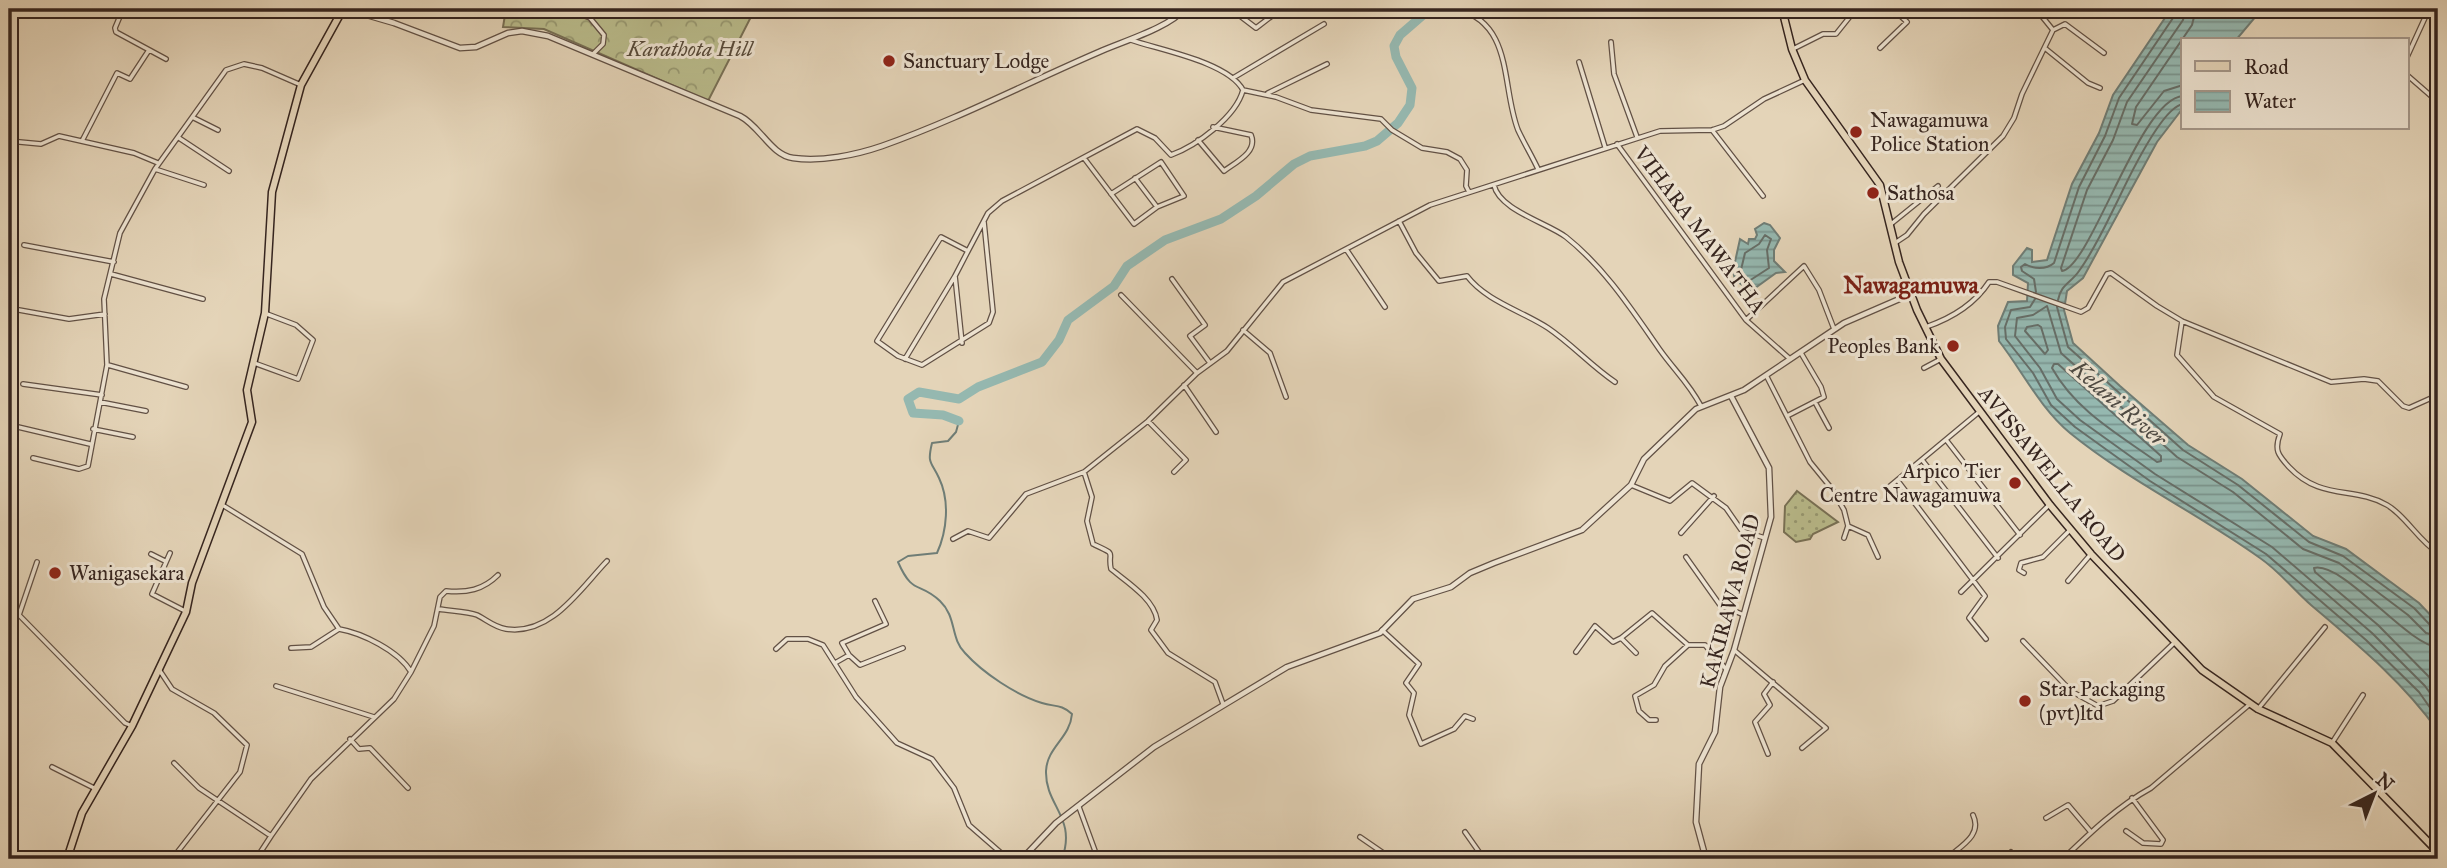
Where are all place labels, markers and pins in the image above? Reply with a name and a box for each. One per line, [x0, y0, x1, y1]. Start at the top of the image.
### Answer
place label: Sanctuary Lodge [903, 48, 1049, 74]
marker: Sanctuary Lodge [881, 53, 897, 69]
place label: Nawagamuwa Police Station [1870, 107, 1989, 157]
marker: Nawagamuwa Police Station [1848, 124, 1864, 140]
place label: Sathosa [1887, 180, 1954, 206]
marker: Sathosa [1865, 185, 1881, 201]
place label: Peoples Bank [1827, 333, 1939, 359]
marker: Peoples Bank [1945, 338, 1961, 354]
place label: Arpico Tier Centre Nawagamuwa [1820, 458, 2001, 508]
marker: Arpico Tier Centre Nawagamuwa [2007, 475, 2023, 491]
place label: Wanigasekara [69, 560, 184, 586]
marker: Wanigasekara [47, 565, 63, 581]
place label: Star Packaging (pvt)ltd [2039, 676, 2165, 726]
marker: Star Packaging (pvt)ltd [2017, 693, 2033, 709]

